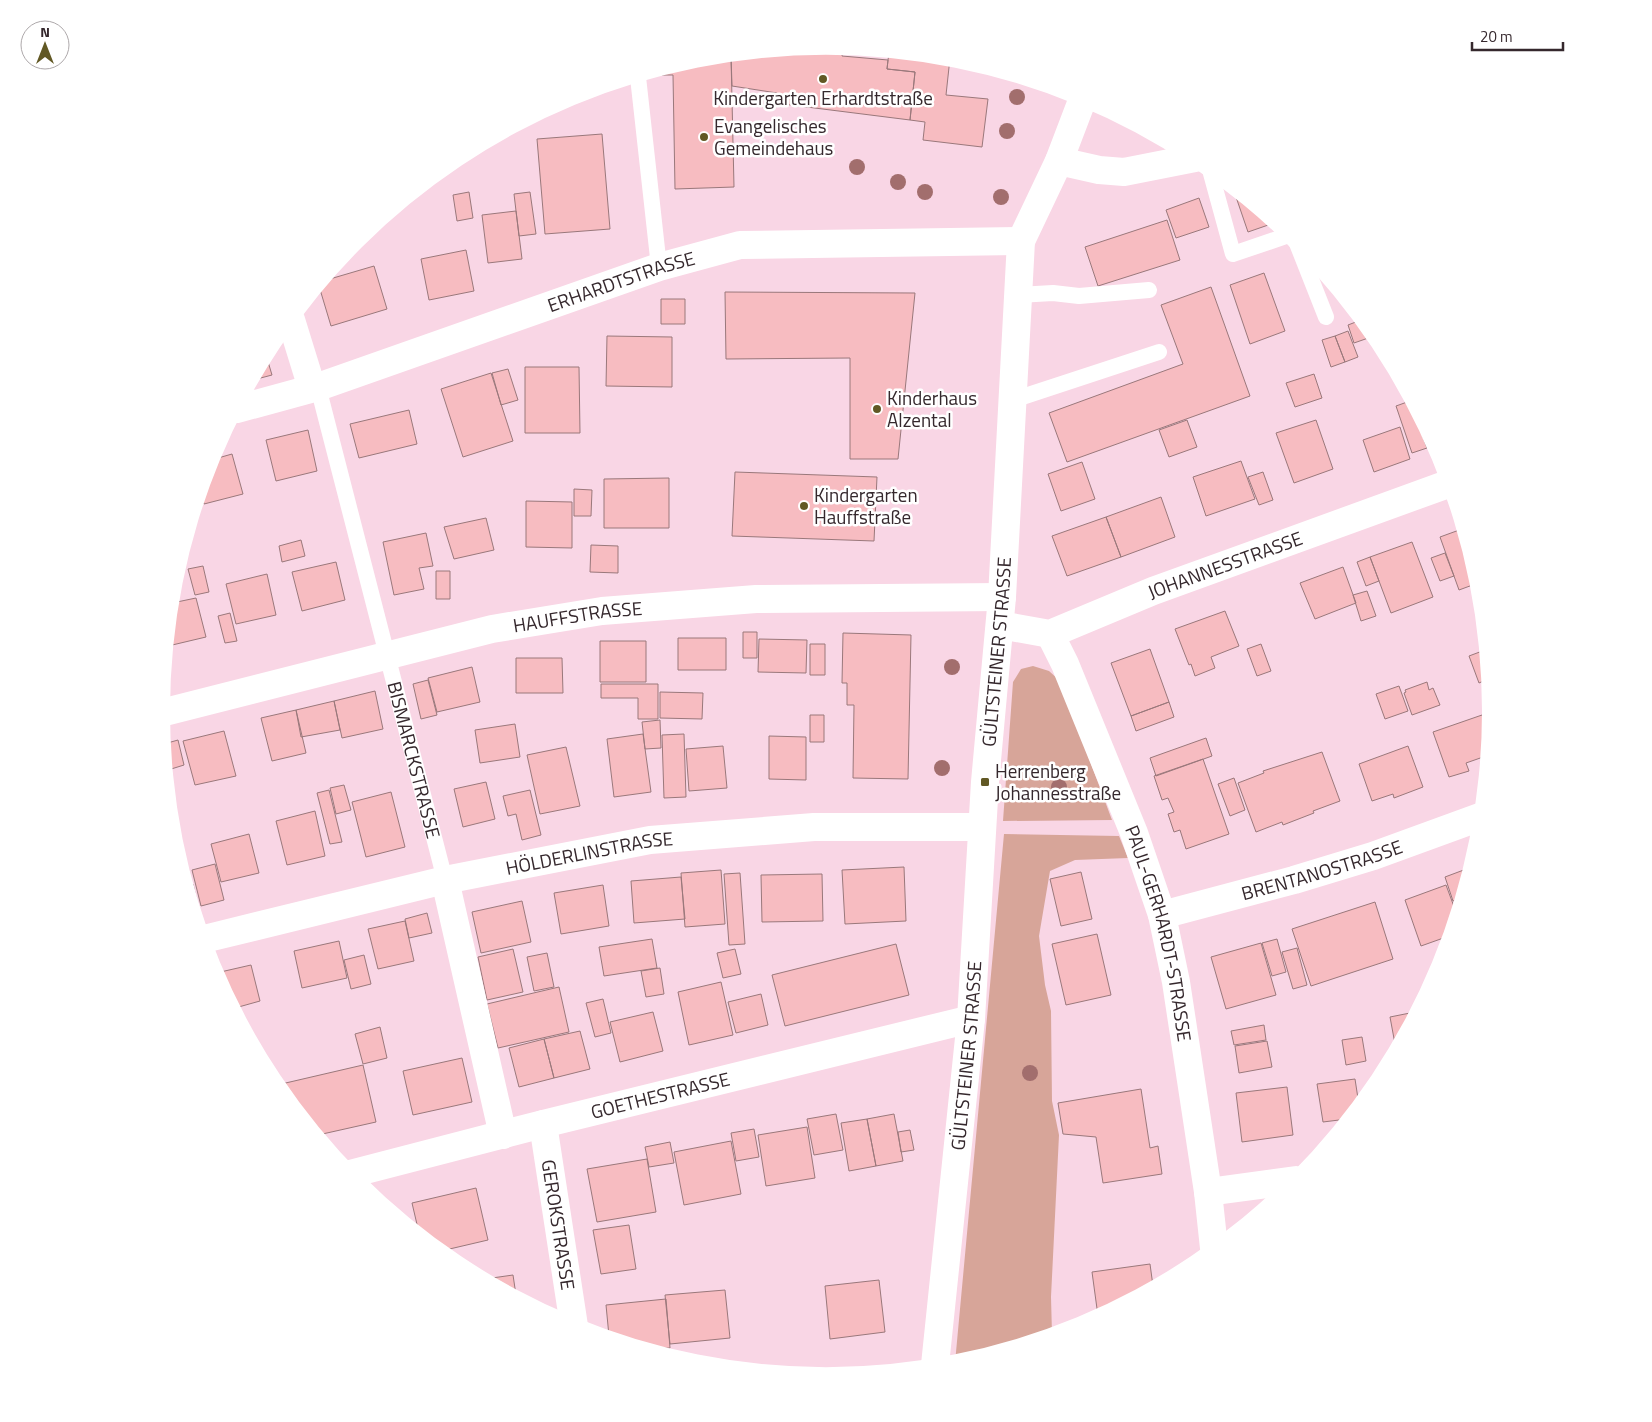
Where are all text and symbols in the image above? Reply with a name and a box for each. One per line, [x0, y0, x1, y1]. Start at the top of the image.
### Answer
north arrow [20, 20, 70, 70]
scale bar [1472, 20, 1563, 52]
text: N [40, 21, 50, 42]
text: 20 m [1480, 25, 1513, 48]
marker: Kindergarten Erhardtstraße [817, 73, 829, 85]
place label: Kindergarten Erhardtstraße [713, 83, 933, 112]
place label: Evangelisches Gemeindehaus [714, 111, 834, 162]
marker: Evangelisches Gemeindehaus [698, 131, 710, 143]
street label: ERHARDTSTRASSE [543, 243, 698, 319]
place label: Kinderhaus Alzental [887, 383, 977, 434]
marker: Kinderhaus Alzental [871, 403, 883, 415]
place label: Kindergarten Hauffstraße [814, 480, 918, 531]
marker: Kindergarten Hauffstraße [798, 500, 810, 512]
street label: JOHANNESSTRASSE [1143, 523, 1306, 606]
street label: GÜLTSTEINER STRASSE [973, 556, 1018, 748]
street label: HAUFFSTRASSE [511, 593, 643, 639]
street label: BISMARCKSTRASSE [380, 678, 449, 841]
place label: Herrenberg Johannesstraße [995, 756, 1121, 807]
marker: Herrenberg Johannesstraße [979, 776, 991, 788]
street label: PAUL-GERHARDT-STRASSE [1118, 820, 1200, 1044]
street label: HÖLDERLINSTRASSE [503, 823, 674, 882]
street label: BRENTANOSTRASSE [1238, 832, 1406, 907]
street label: GÜLTSTEINER STRASSE [942, 960, 988, 1152]
street label: GOETHESTRASSE [587, 1064, 733, 1126]
street label: GEROKSTRASSE [535, 1158, 583, 1292]

